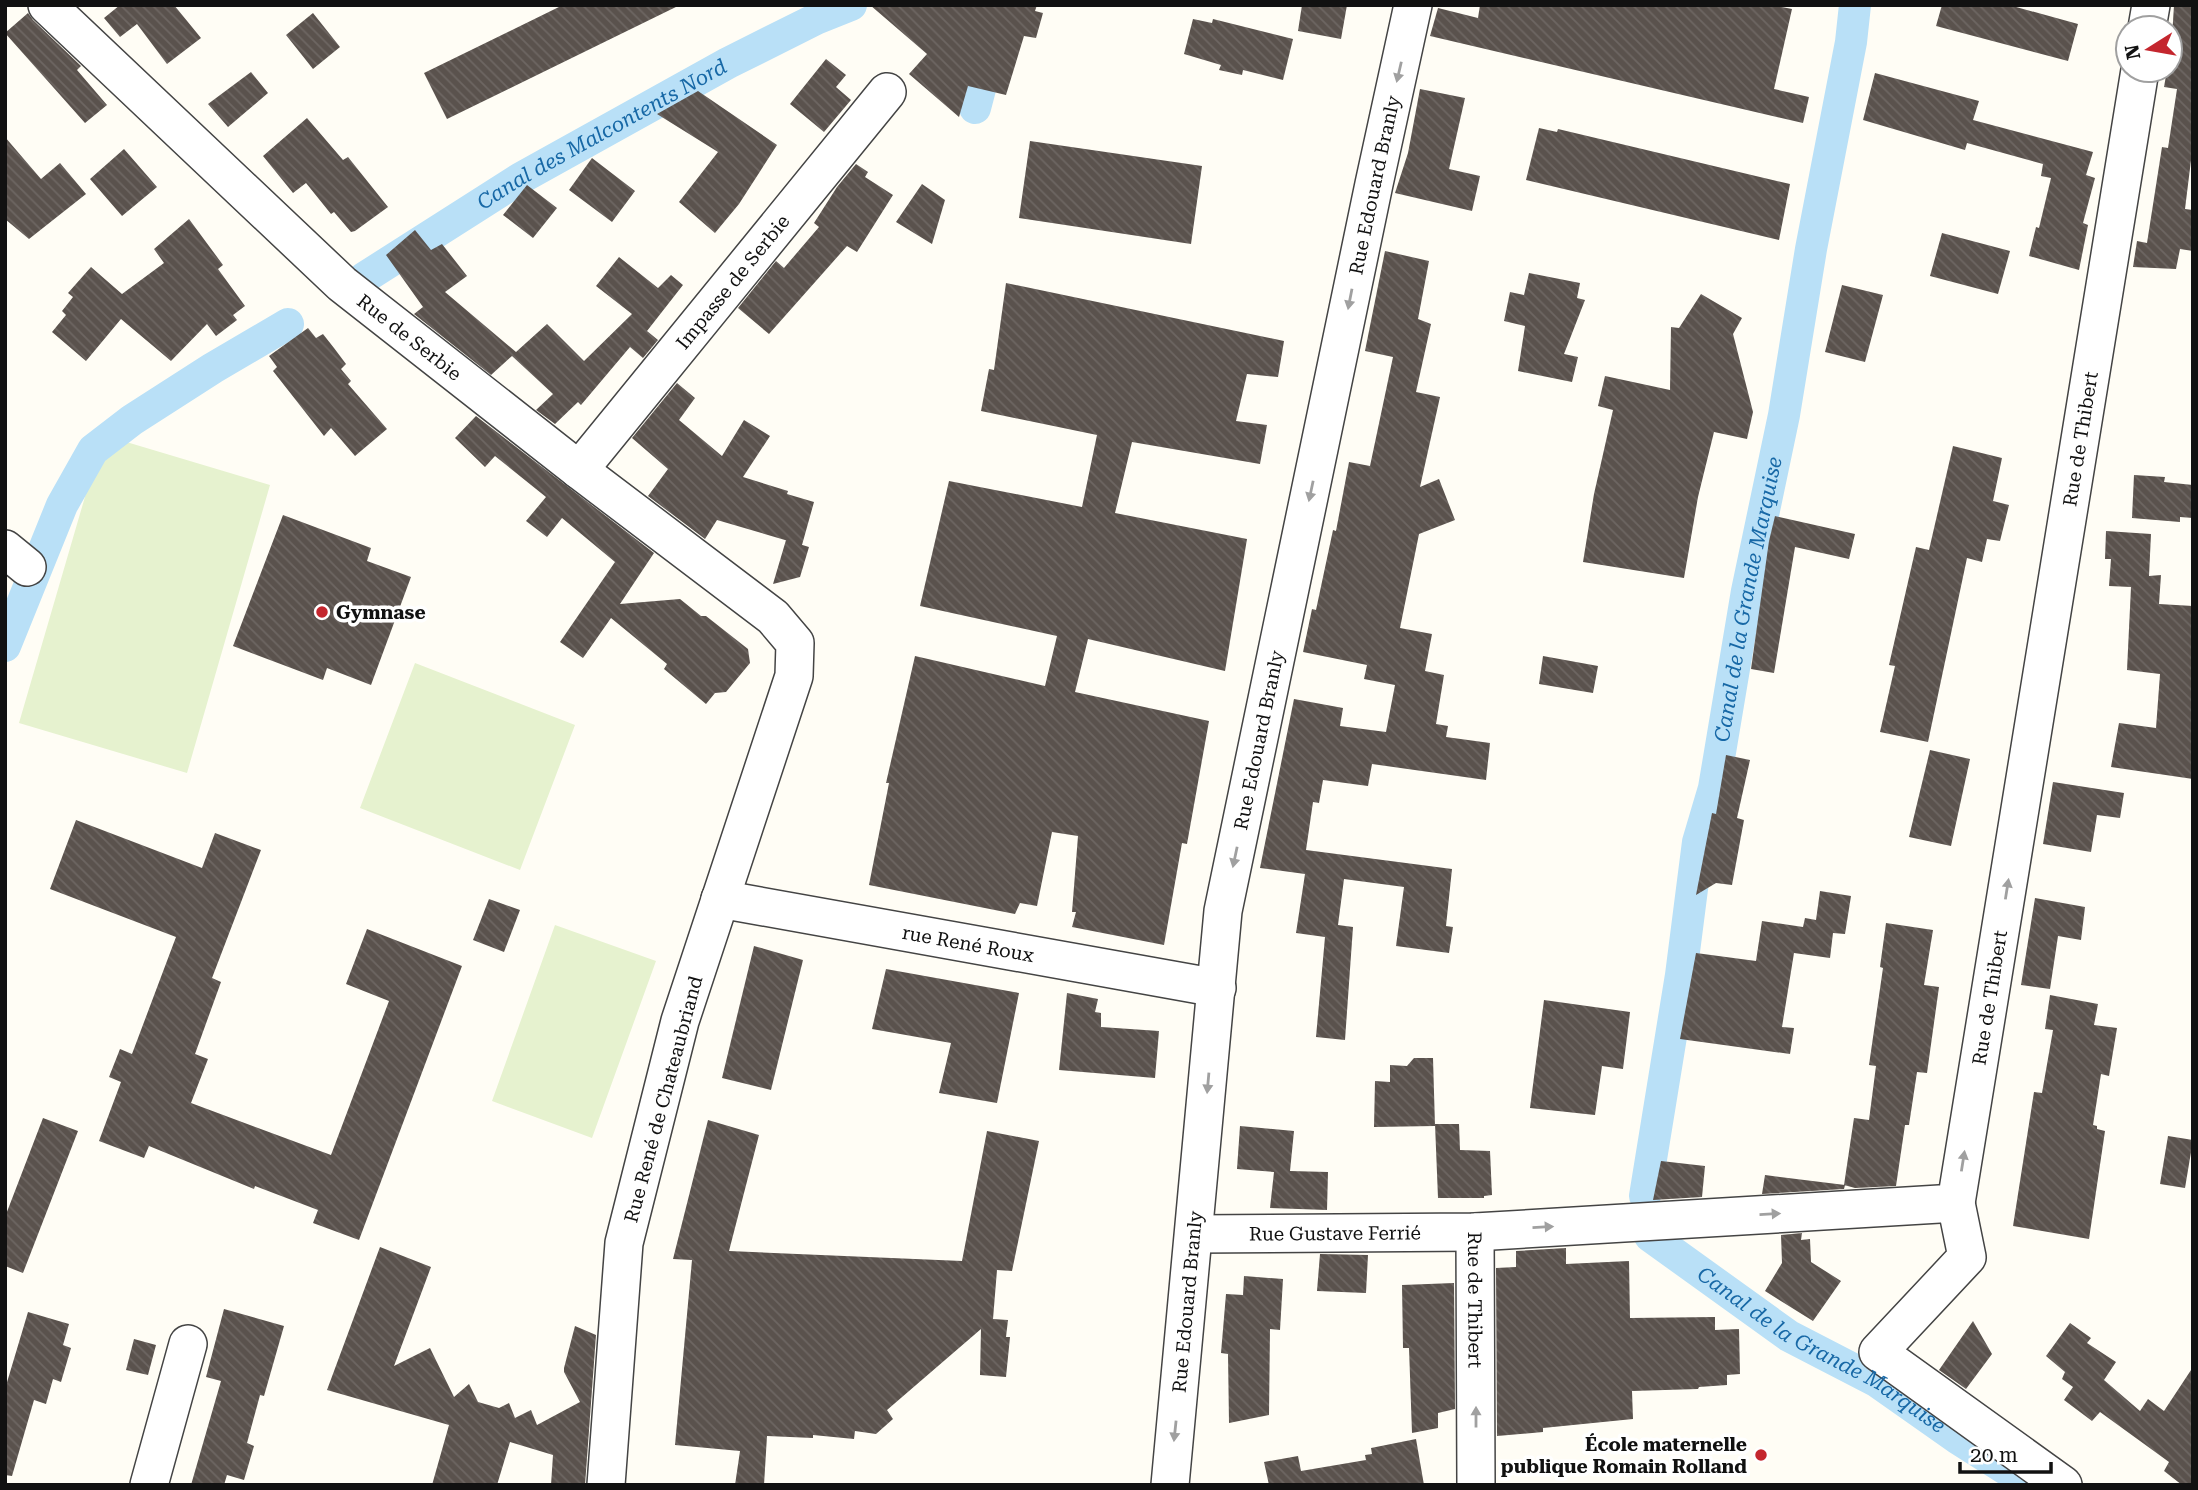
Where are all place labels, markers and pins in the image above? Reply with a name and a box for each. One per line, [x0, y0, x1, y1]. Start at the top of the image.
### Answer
place label: Gymnase [336, 601, 426, 624]
marker: Gymnase [314, 604, 330, 620]
place label: École maternelle publique Romain Rolland [1501, 1433, 1747, 1478]
marker: École maternelle publique Romain Rolland [1753, 1447, 1769, 1463]

